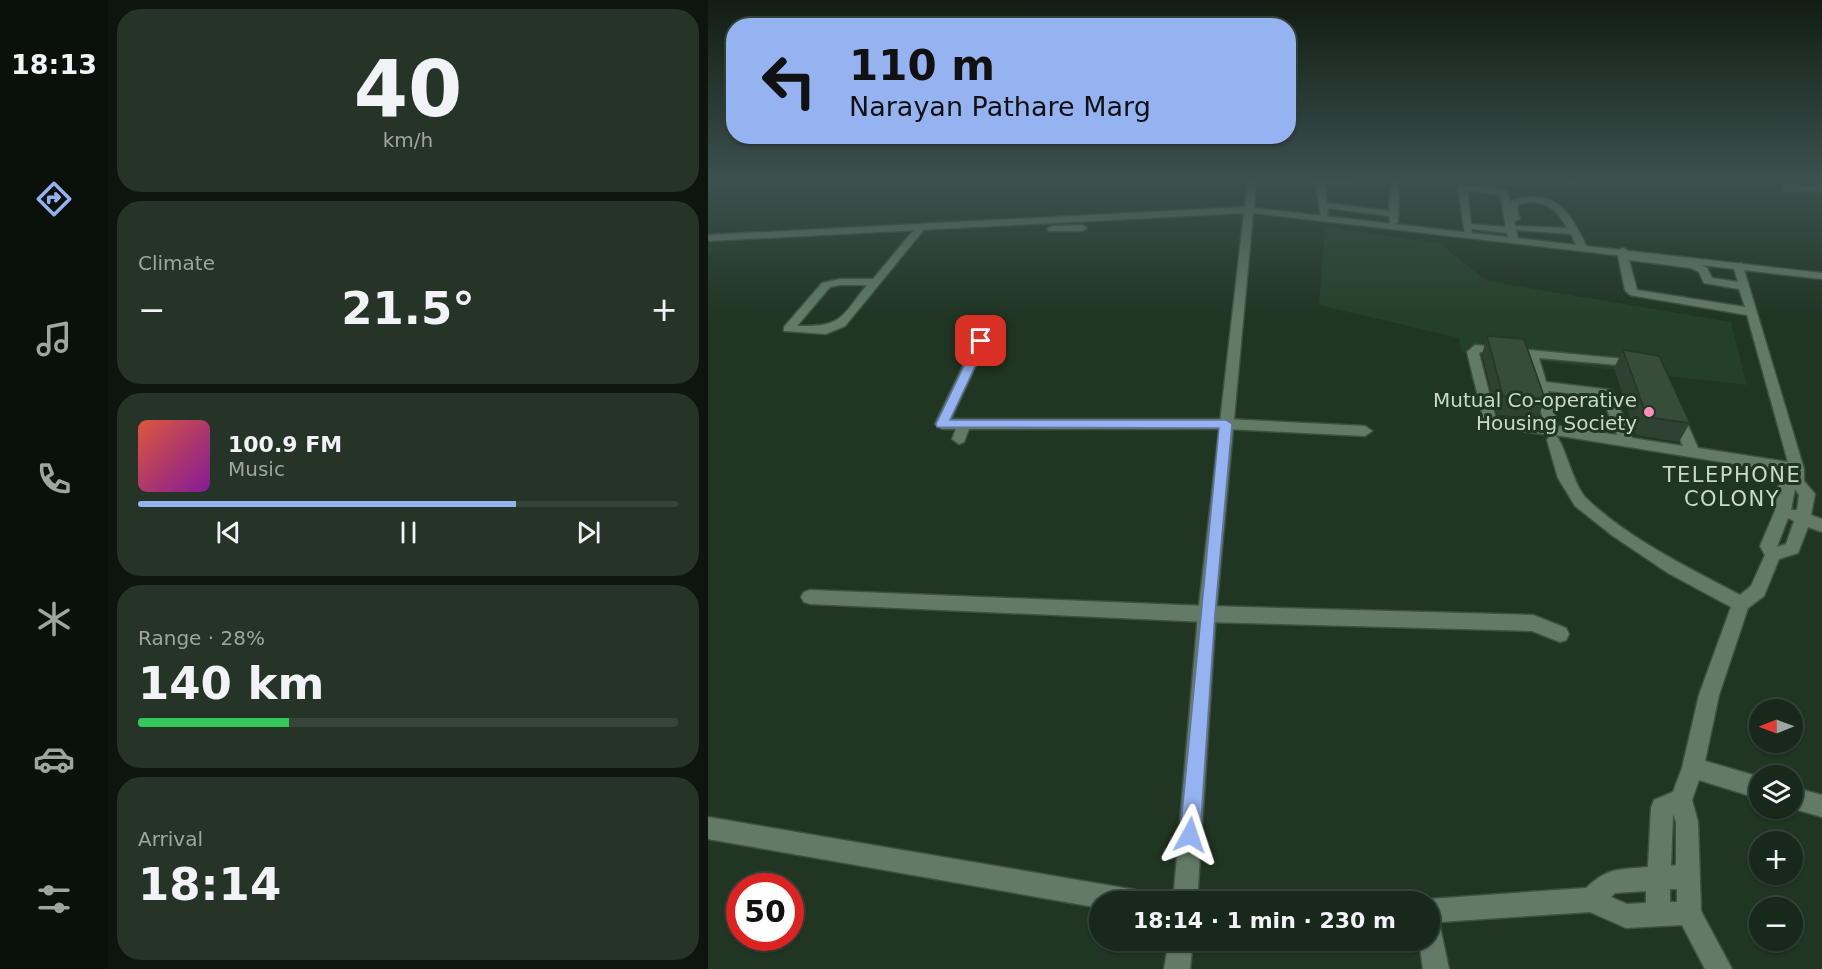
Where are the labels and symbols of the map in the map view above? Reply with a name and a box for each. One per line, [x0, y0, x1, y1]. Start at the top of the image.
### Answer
pin [955, 315, 1006, 366]
place label: Mutual Co-operative Housing Society [1433, 388, 1637, 435]
marker: Mutual Co-operative Housing Society [1642, 405, 1656, 419]
district label: TELEPHONE COLONY [1662, 463, 1801, 511]
north arrow [1749, 699, 1803, 753]
position arrow [1158, 803, 1222, 867]
speed limit sign: 50 [726, 873, 804, 951]

